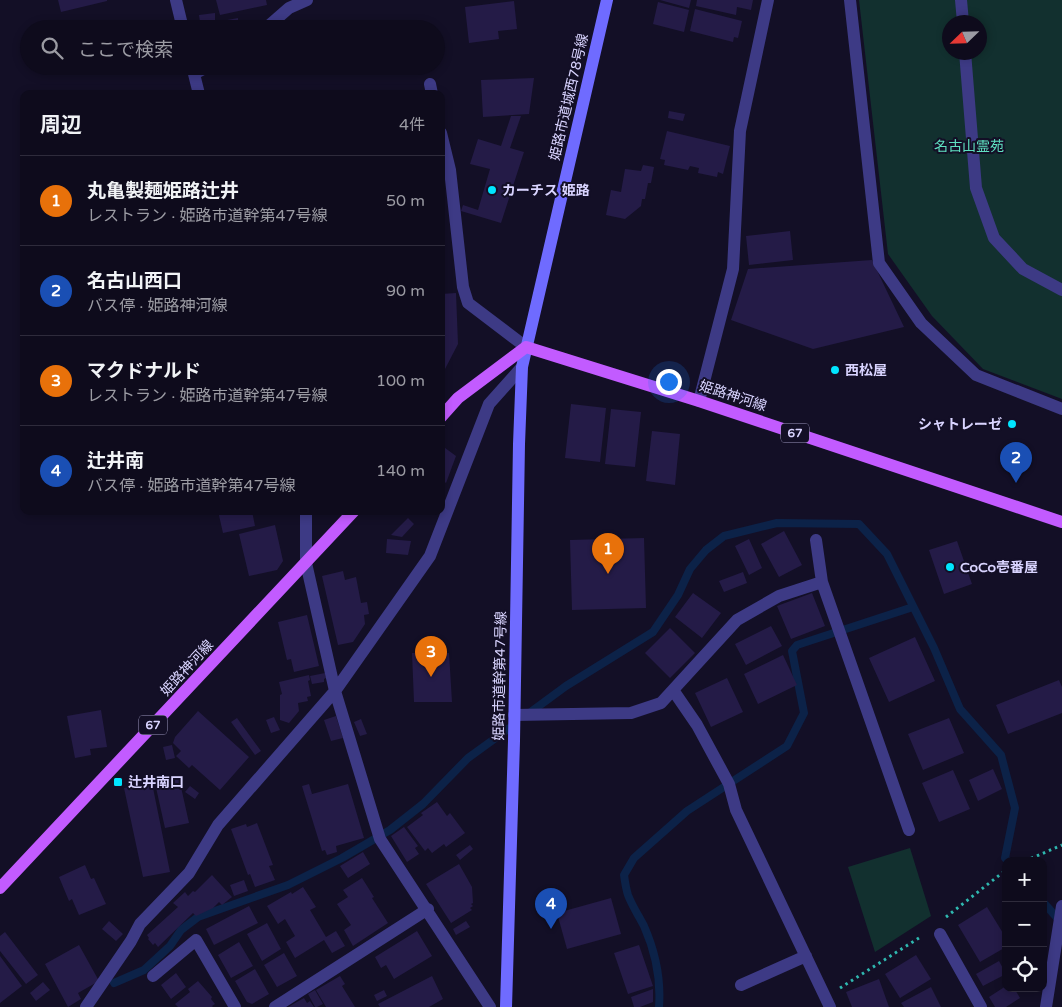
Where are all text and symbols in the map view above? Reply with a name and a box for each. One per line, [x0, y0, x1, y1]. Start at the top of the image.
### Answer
north arrow [942, 15, 987, 60]
search box [20, 20, 445, 75]
street label: 姫路市道城西78号線 [546, 32, 592, 162]
icon: search [38, 34, 66, 62]
text: ここで検索 [78, 39, 173, 61]
text: 周辺 [40, 113, 82, 138]
text: 4件 [399, 115, 425, 135]
park label: 名古山霊苑 [934, 138, 1004, 155]
text: 丸亀製麺姫路辻井 [87, 180, 239, 202]
place label: カーチス 姫路 [502, 182, 590, 199]
marker: カーチス 姫路 [486, 184, 498, 196]
text: 1 [51, 191, 61, 211]
text: 50 m [386, 191, 425, 211]
text: レストラン · 姫路市道幹第47号線 [87, 206, 328, 226]
text: 名古山西口 [87, 270, 182, 292]
text: 2 [51, 281, 61, 301]
text: 90 m [386, 281, 425, 301]
text: バス停 · 姫路神河線 [87, 296, 227, 316]
text: マクドナルド [87, 360, 201, 382]
place label: 西松屋 [845, 362, 887, 379]
marker: 西松屋 [829, 364, 841, 376]
your location [656, 369, 682, 395]
text: 3 [51, 371, 61, 391]
text: 100 m [376, 371, 425, 391]
street label: 姫路神河線 [697, 377, 769, 415]
text: レストラン · 姫路市道幹第47号線 [87, 386, 328, 406]
place label: シャトレーゼ [918, 416, 1002, 433]
marker: シャトレーゼ [1006, 418, 1018, 430]
road number: 67 [781, 423, 809, 442]
pin: 2 [1000, 442, 1032, 483]
text: 辻井南 [87, 450, 144, 472]
text: 4 [51, 461, 61, 481]
text: 140 m [376, 461, 425, 481]
text: バス停 · 姫路市道幹第47号線 [87, 476, 296, 496]
pin: 1 [592, 533, 624, 574]
place label: CoCo壱番屋 [960, 559, 1038, 576]
marker: CoCo壱番屋 [944, 561, 956, 573]
street label: 姫路市道幹第47号線 [490, 611, 510, 741]
pin: 3 [415, 636, 447, 677]
street label: 姫路神河線 [157, 637, 217, 699]
road number: 67 [139, 716, 167, 734]
place label: 辻井南口 [128, 774, 184, 791]
marker: 辻井南口 [112, 776, 124, 788]
map controls [1002, 857, 1047, 992]
button: + [1002, 857, 1047, 902]
pin: 4 [535, 888, 567, 929]
button: − [1002, 902, 1047, 947]
button: locate [1002, 947, 1047, 992]

